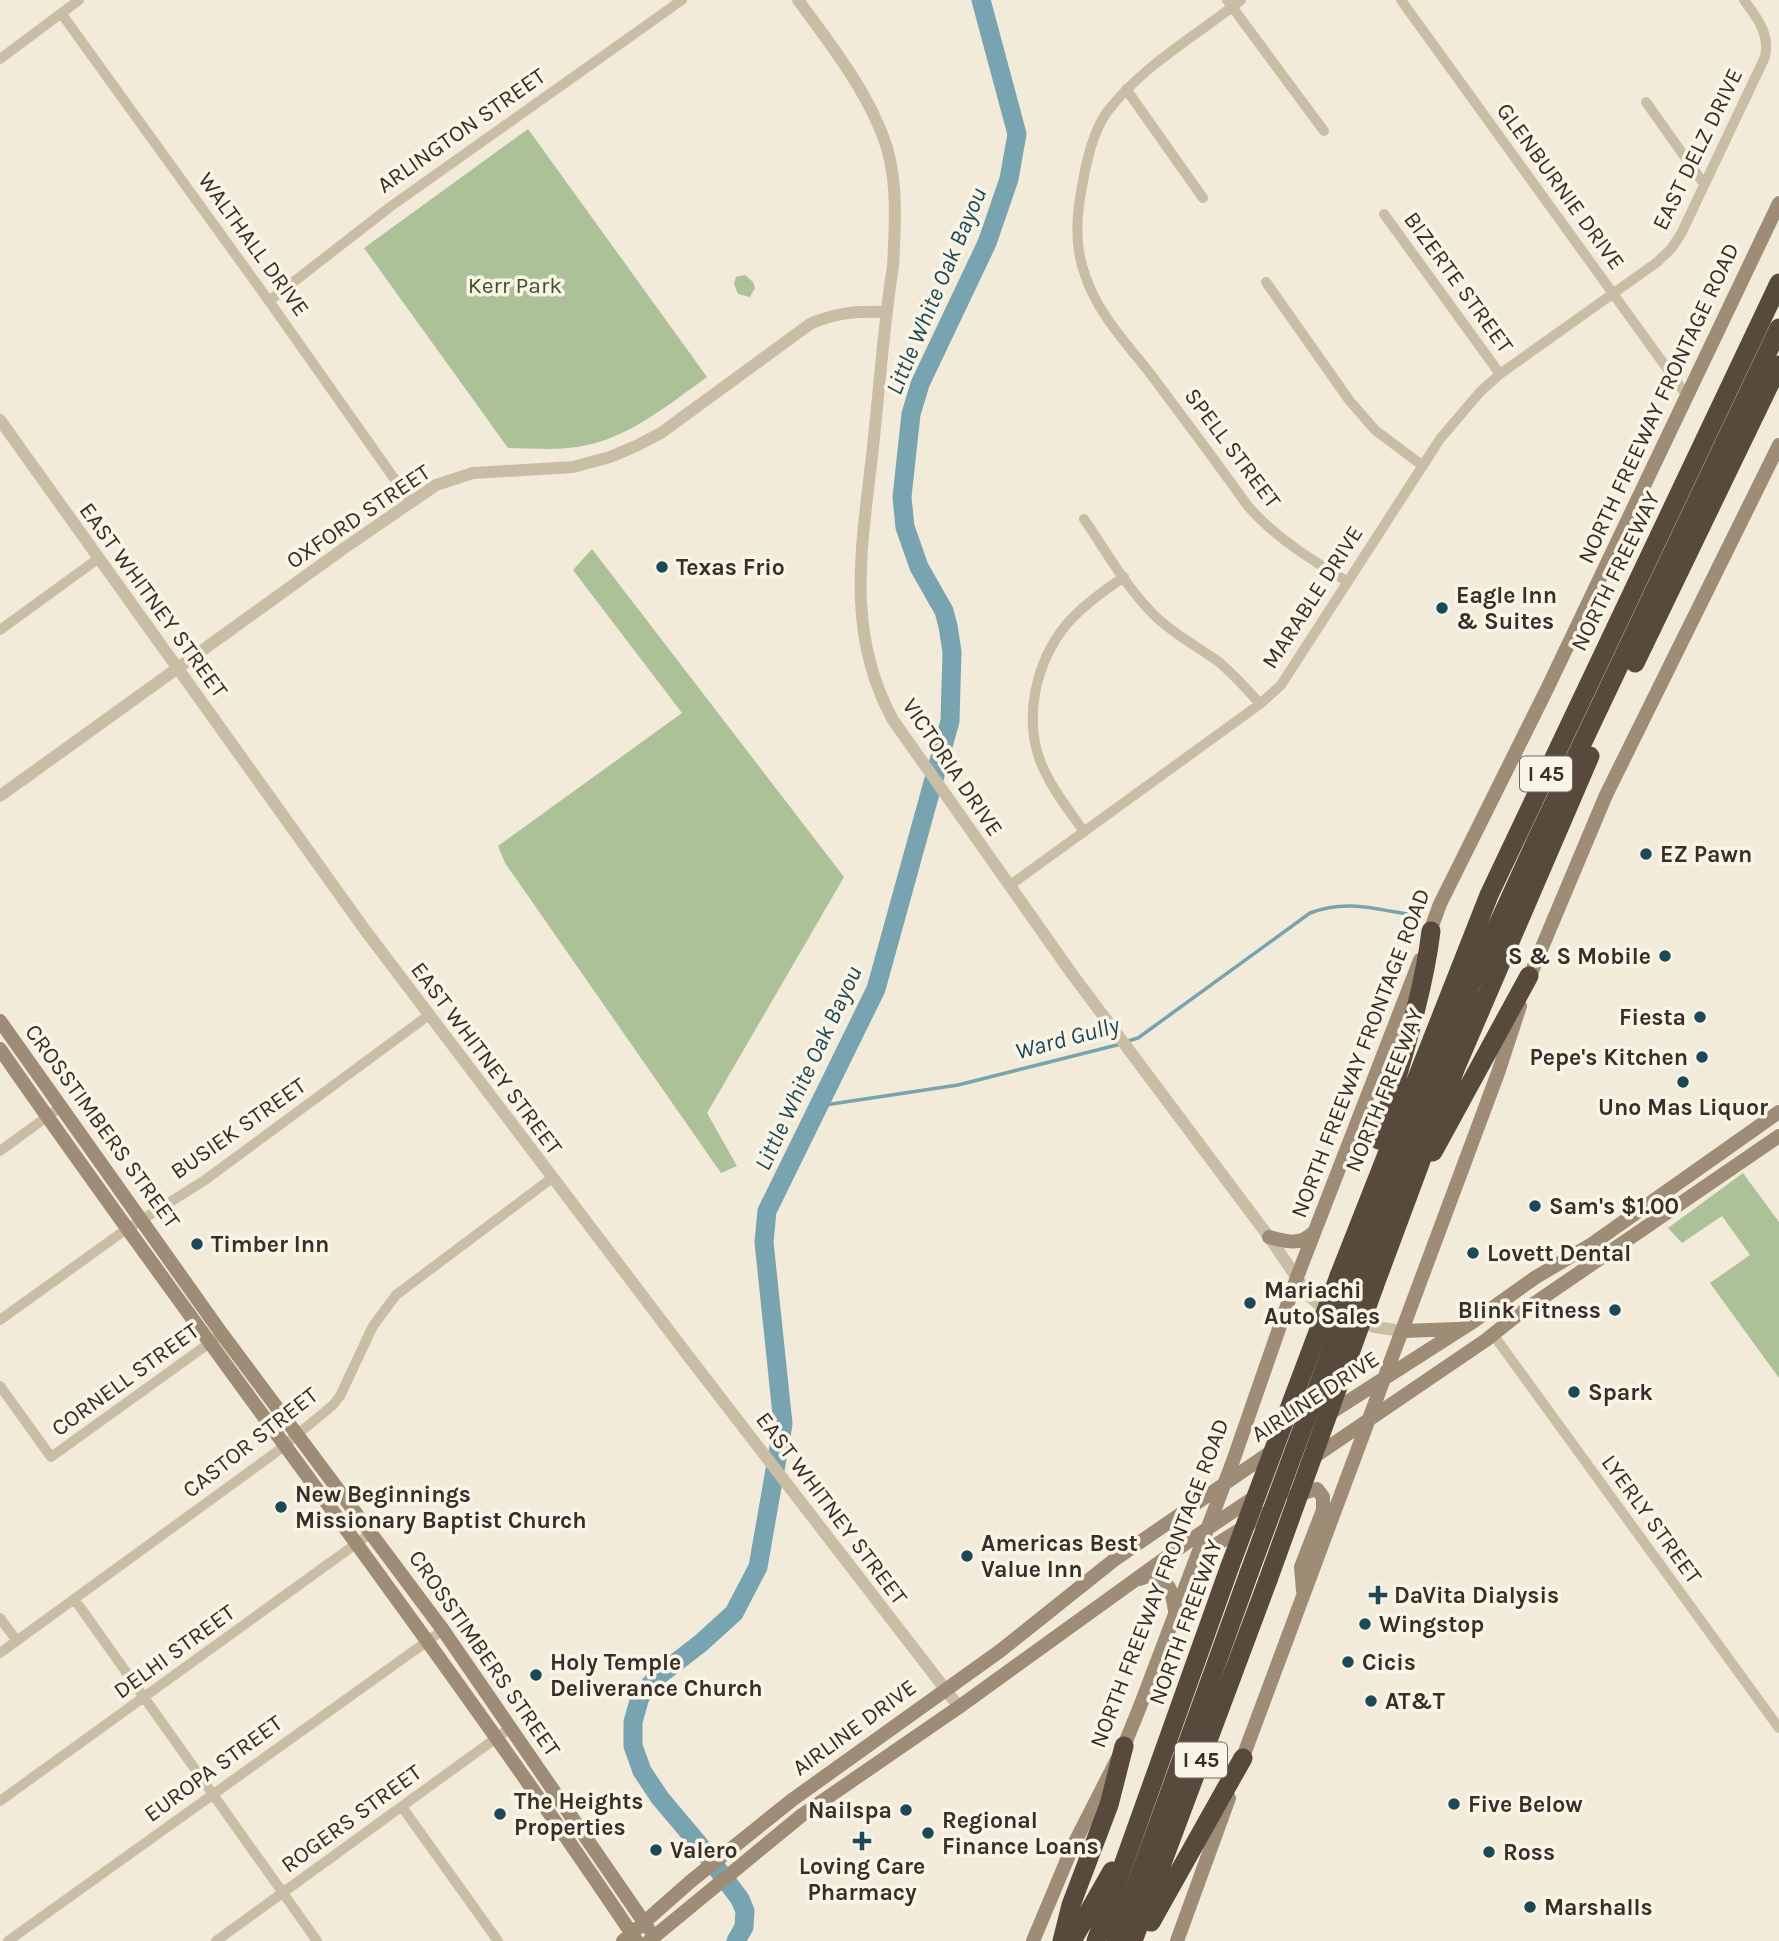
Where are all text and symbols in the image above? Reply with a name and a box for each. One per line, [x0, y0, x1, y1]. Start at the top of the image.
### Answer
street label: ARLINGTON STREET [372, 62, 551, 199]
street label: EAST DELZ DRIVE [1647, 64, 1748, 234]
street label: GLENBURNIE DRIVE [1491, 98, 1630, 275]
street label: WALTHALL DRIVE [192, 167, 315, 322]
water label: Little White Oak Bayou [880, 183, 992, 399]
street label: BIZERTE STREET [1398, 206, 1519, 359]
street label: NORTH FREEWAY FRONTAGE ROAD [1572, 239, 1745, 568]
park label: Kerr Park [468, 272, 562, 299]
street label: SPELL STREET [1179, 383, 1287, 514]
street label: OXFORD STREET [281, 458, 436, 575]
street label: NORTH FREEWAY [1565, 487, 1666, 655]
street label: EAST WHITNEY STREET [74, 497, 234, 703]
street label: MARABLE DRIVE [1256, 521, 1369, 674]
place label: Texas Frio [676, 554, 785, 581]
marker: Texas Frio [654, 559, 670, 575]
place label: Eagle Inn & Suites [1456, 582, 1557, 635]
marker: Eagle Inn & Suites [1434, 600, 1450, 616]
street label: VICTORIA DRIVE [896, 693, 1009, 841]
road number: I 45 [1520, 756, 1572, 792]
place label: EZ Pawn [1660, 841, 1752, 868]
marker: EZ Pawn [1638, 846, 1654, 862]
street label: NORTH FREEWAY FRONTAGE ROAD [1284, 884, 1436, 1222]
place label: S & S Mobile [1508, 943, 1651, 970]
marker: S & S Mobile [1657, 948, 1673, 964]
street label: EAST WHITNEY STREET [405, 957, 568, 1160]
water label: Little White Oak Bayou [748, 961, 868, 1175]
street label: NORTH FREEWAY [1339, 1004, 1429, 1176]
place label: Fiesta [1619, 1004, 1686, 1031]
marker: Fiesta [1692, 1009, 1708, 1025]
water label: Ward Gully [1012, 1011, 1123, 1065]
street label: CROSSTIMBERS STREET [19, 1019, 186, 1234]
place label: Pepe's Kitchen [1529, 1044, 1688, 1071]
marker: Pepe's Kitchen [1694, 1049, 1710, 1065]
street label: BUSIEK STREET [165, 1072, 312, 1185]
marker: Uno Mas Liquor [1675, 1074, 1691, 1090]
place label: Uno Mas Liquor [1598, 1094, 1768, 1121]
place label: Sam's $1.00 [1549, 1193, 1679, 1220]
marker: Sam's $1.00 [1527, 1198, 1543, 1214]
place label: Timber Inn [211, 1231, 329, 1258]
marker: Timber Inn [189, 1236, 205, 1252]
place label: Lovett Dental [1487, 1240, 1631, 1267]
marker: Lovett Dental [1465, 1245, 1481, 1261]
place label: Mariachi Auto Sales [1264, 1277, 1380, 1330]
marker: Mariachi Auto Sales [1242, 1295, 1258, 1311]
place label: Blink Fitness [1458, 1297, 1601, 1324]
marker: Blink Fitness [1607, 1302, 1623, 1318]
street label: CORNELL STREET [46, 1317, 205, 1442]
street label: AIRLINE DRIVE [1246, 1345, 1384, 1448]
place label: Spark [1588, 1379, 1653, 1406]
street label: CASTOR STREET [177, 1381, 324, 1504]
marker: Spark [1566, 1384, 1582, 1400]
street label: EAST WHITNEY STREET [750, 1407, 913, 1610]
street label: NORTH FREEWAY FRONTAGE ROAD [1083, 1414, 1235, 1752]
street label: LYERLY STREET [1596, 1450, 1708, 1589]
place label: New Beginnings Missionary Baptist Church [295, 1481, 587, 1534]
marker: New Beginnings Missionary Baptist Church [273, 1499, 289, 1515]
place label: Americas Best Value Inn [981, 1530, 1138, 1583]
street label: NORTH FREEWAY [1142, 1535, 1228, 1709]
street label: CROSSTIMBERS STREET [403, 1545, 566, 1762]
marker: Americas Best Value Inn [959, 1548, 975, 1564]
place label: DaVita Dialysis [1394, 1582, 1559, 1609]
marker: DaVita Dialysis [1368, 1585, 1388, 1605]
street label: DELHI STREET [109, 1598, 240, 1704]
place label: Wingstop [1379, 1611, 1484, 1638]
marker: Wingstop [1357, 1616, 1373, 1632]
place label: Holy Temple Deliverance Church [550, 1649, 763, 1702]
place label: Cicis [1362, 1649, 1416, 1676]
marker: Cicis [1340, 1654, 1356, 1670]
marker: Holy Temple Deliverance Church [528, 1667, 544, 1683]
street label: AIRLINE DRIVE [787, 1673, 922, 1781]
place label: AT&T [1385, 1688, 1446, 1715]
marker: AT&T [1363, 1693, 1379, 1709]
street label: EUROPA STREET [139, 1709, 288, 1828]
road number: I 45 [1175, 1742, 1227, 1778]
street label: ROGERS STREET [276, 1758, 427, 1878]
place label: The Heights Properties [514, 1788, 643, 1841]
place label: Five Below [1468, 1791, 1583, 1818]
marker: Five Below [1446, 1796, 1462, 1812]
place label: Nailspa [808, 1797, 892, 1824]
marker: Nailspa [898, 1802, 914, 1818]
marker: The Heights Properties [492, 1806, 508, 1822]
place label: Regional Finance Loans [942, 1807, 1099, 1860]
marker: Regional Finance Loans [920, 1825, 936, 1841]
marker: Loving Care Pharmacy [854, 1833, 870, 1849]
place label: Valero [670, 1837, 738, 1864]
place label: Ross [1503, 1839, 1555, 1866]
marker: Valero [648, 1842, 664, 1858]
marker: Ross [1481, 1844, 1497, 1860]
place label: Loving Care Pharmacy [799, 1853, 925, 1906]
place label: Marshalls [1544, 1894, 1653, 1921]
marker: Marshalls [1522, 1899, 1538, 1915]

